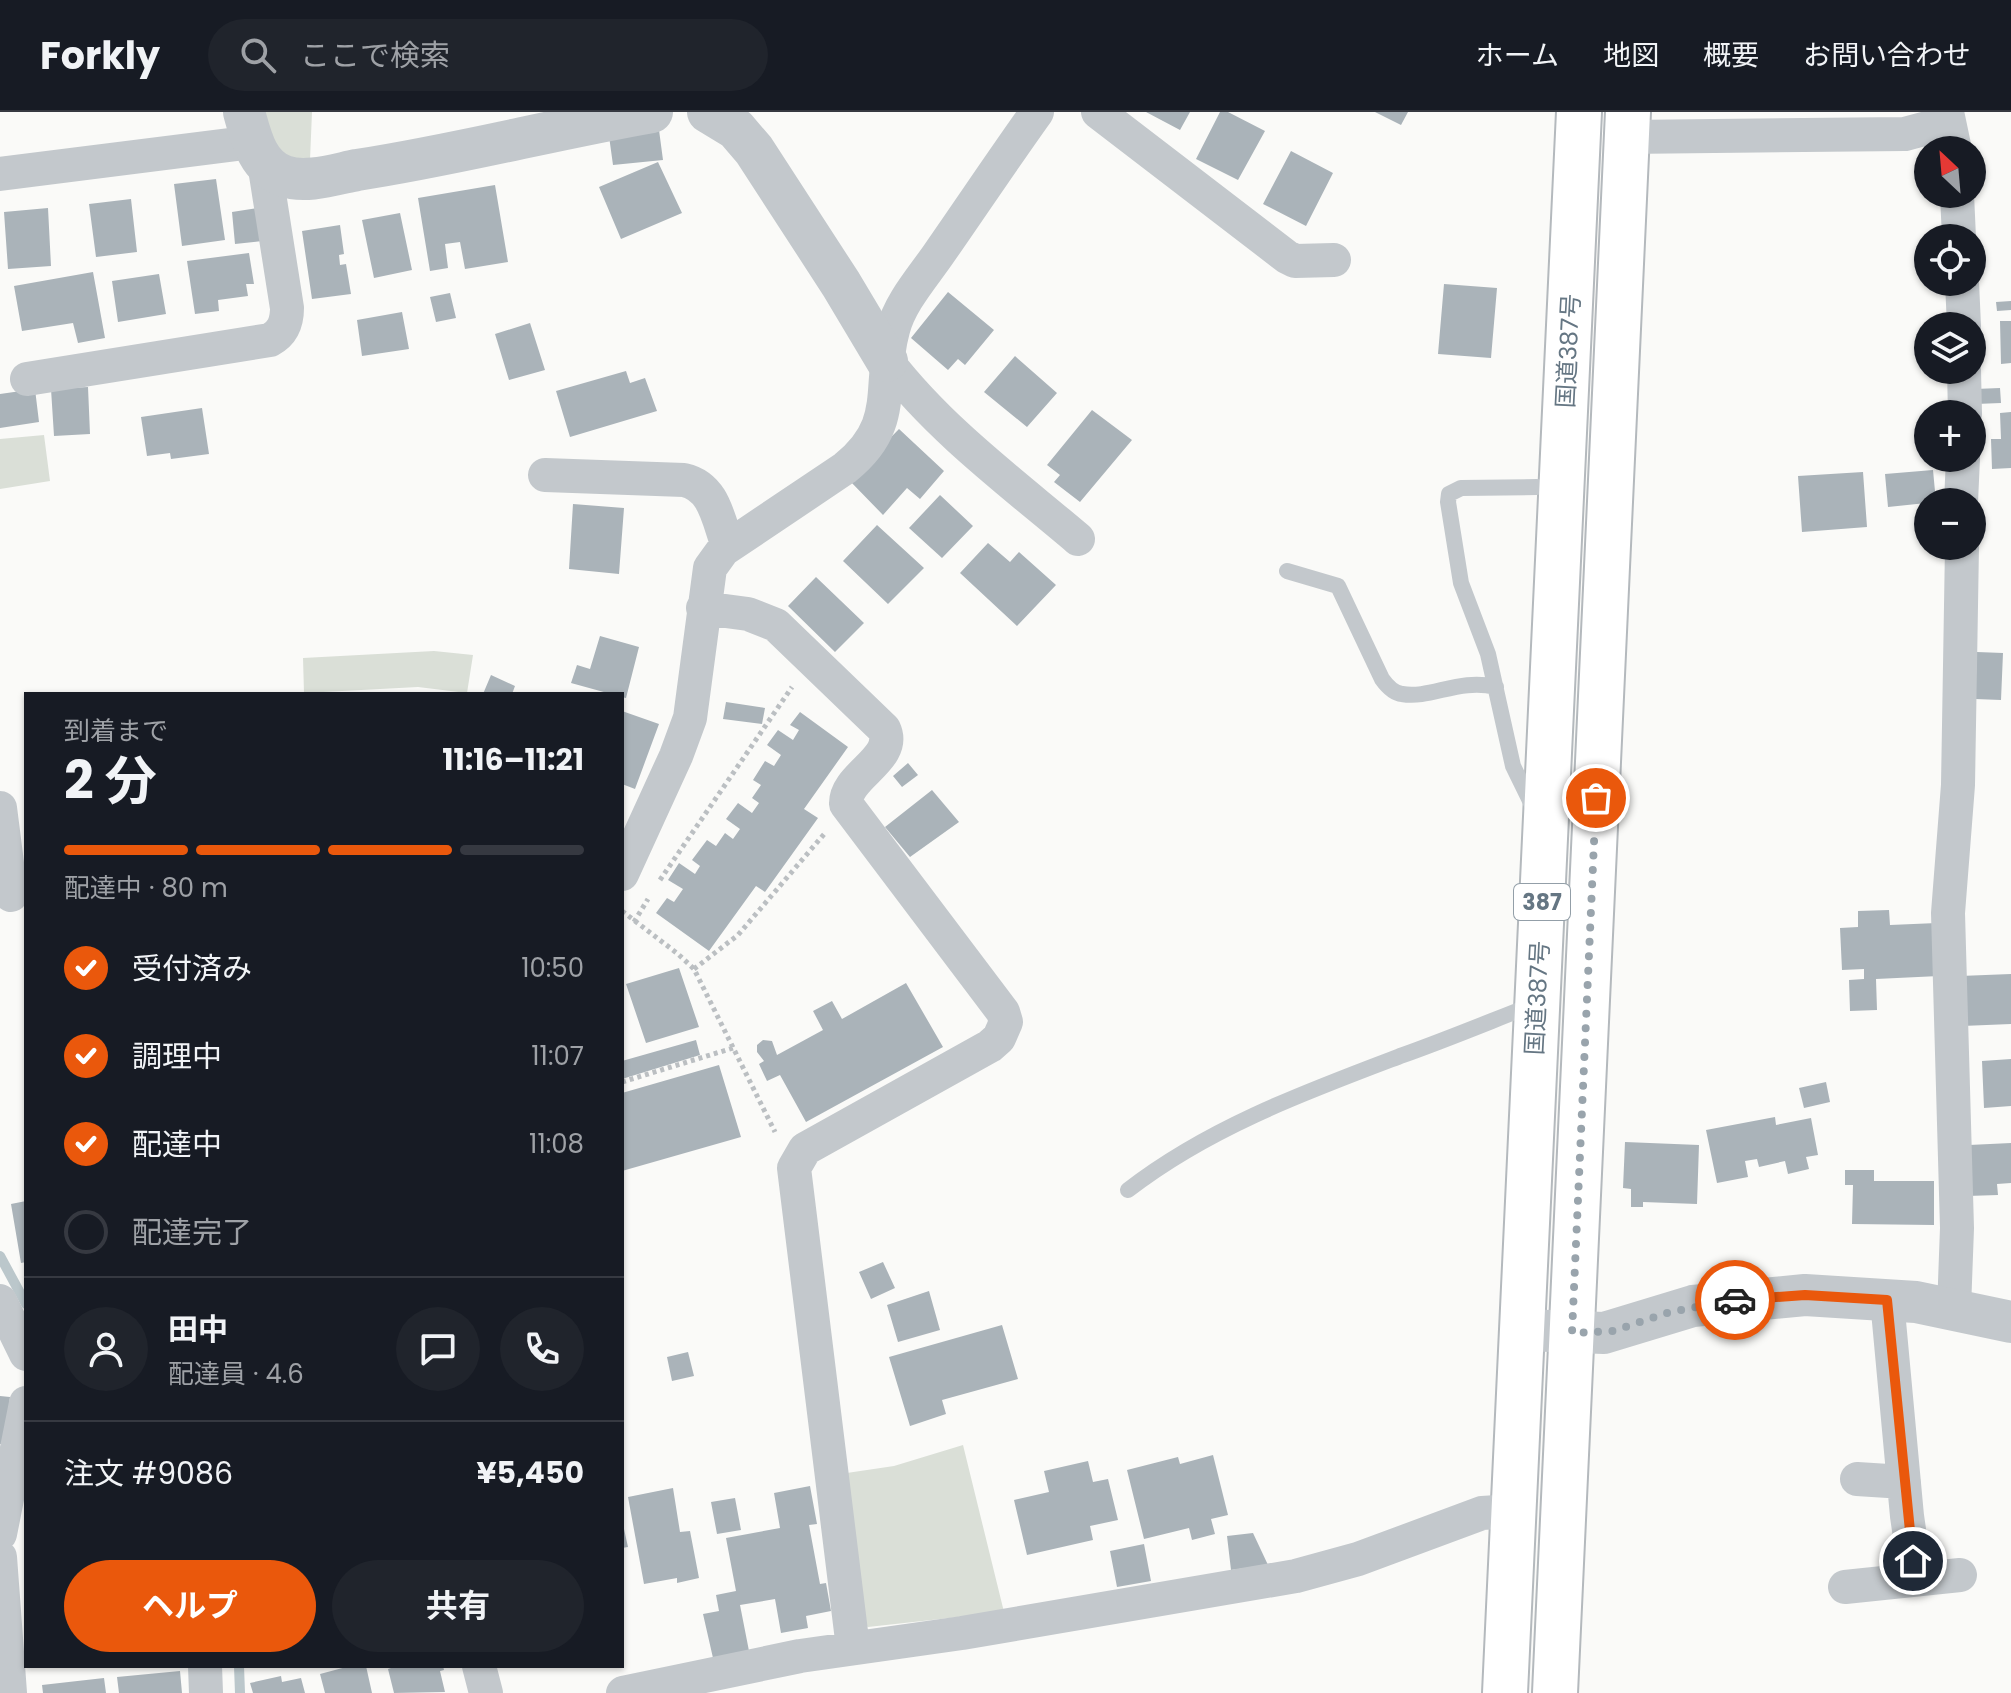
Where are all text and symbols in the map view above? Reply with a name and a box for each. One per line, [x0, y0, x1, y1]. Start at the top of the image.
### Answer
search box [208, 19, 768, 91]
text: Forkly [40, 29, 160, 82]
icon: search [236, 33, 280, 77]
text: ここで検索 [300, 34, 450, 77]
text: ホーム [1476, 36, 1559, 75]
text: 地図 [1603, 36, 1659, 75]
text: 概要 [1703, 36, 1759, 75]
text: お問い合わせ [1803, 36, 1971, 75]
north arrow [1914, 136, 1986, 208]
map controls [1914, 136, 1986, 560]
button: locate [1914, 224, 1986, 296]
street label: 国道387号 [1549, 293, 1587, 409]
button: layers [1914, 312, 1986, 384]
button: + [1914, 400, 1986, 472]
button: − [1914, 488, 1986, 560]
text: 到着まで [64, 713, 168, 749]
text: 11:16–11:21 [442, 738, 584, 781]
text: 2 分 [64, 744, 157, 817]
pin [1562, 764, 1630, 832]
icon: bag [1574, 776, 1618, 820]
text: 配達中 · 80 m [64, 870, 228, 906]
road number: 387 [1514, 884, 1570, 920]
street label: 国道387号 [1518, 940, 1556, 1056]
icon: check [64, 946, 108, 990]
text: 受付済み [132, 947, 252, 990]
text: 10:50 [521, 950, 584, 986]
icon: check [64, 1034, 108, 1078]
text: 調理中 [132, 1035, 222, 1078]
text: 11:07 [531, 1038, 584, 1074]
icon: check [64, 1122, 108, 1166]
text: 配達中 [132, 1123, 222, 1166]
text: 11:08 [529, 1126, 584, 1162]
text: 配達完了 [132, 1211, 252, 1254]
courier [1695, 1260, 1775, 1340]
icon: car [1713, 1278, 1757, 1322]
button: person [64, 1307, 148, 1391]
button: chat [396, 1307, 480, 1391]
button: phone [500, 1307, 584, 1391]
text: 田中 [168, 1308, 228, 1351]
text: 配達員 · 4.6 [168, 1356, 304, 1392]
text: ¥5,450 [476, 1451, 584, 1494]
text: 注文 #9086 [64, 1452, 233, 1495]
pin [1879, 1527, 1947, 1595]
icon: home [1891, 1539, 1935, 1583]
button: ヘルプ [64, 1560, 316, 1652]
button: 共有 [332, 1560, 584, 1652]

